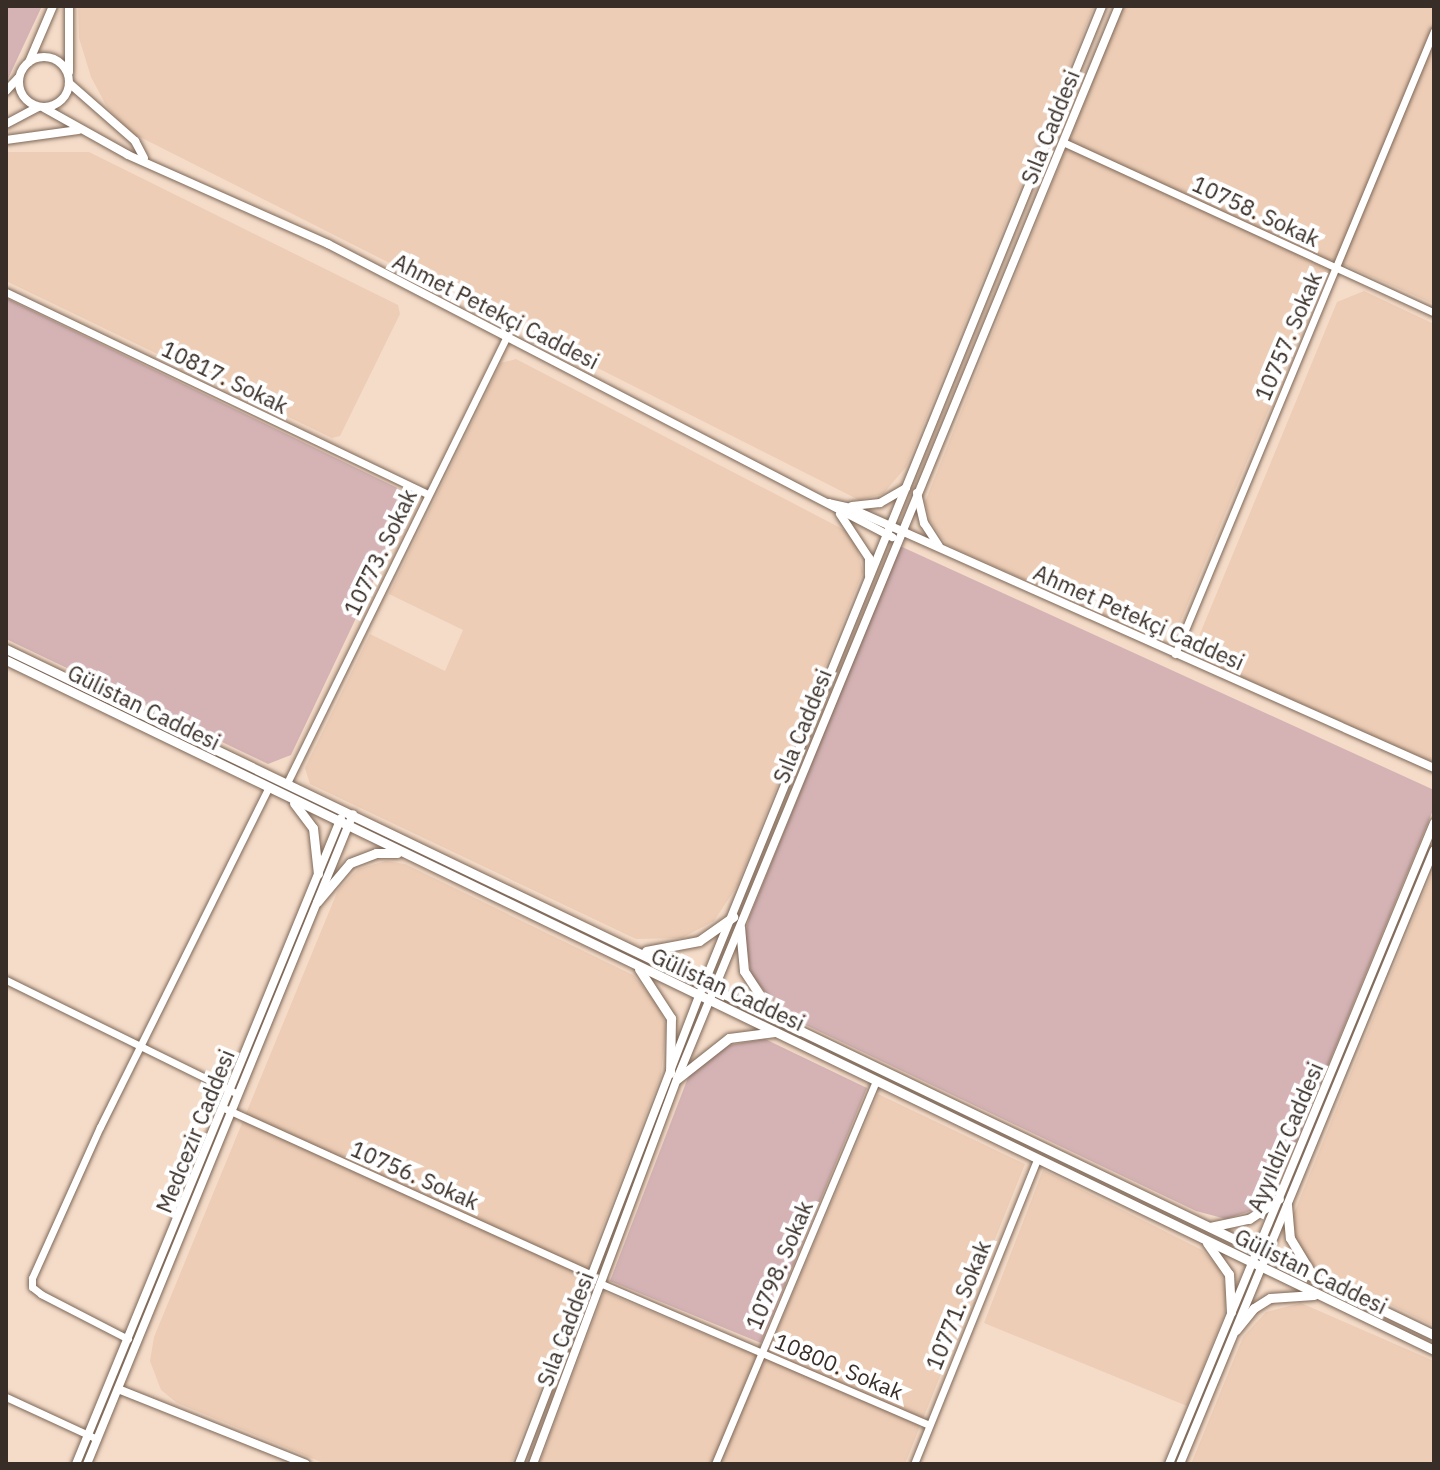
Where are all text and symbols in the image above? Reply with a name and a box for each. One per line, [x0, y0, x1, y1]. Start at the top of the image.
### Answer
street label: Sıla Caddesi [1015, 66, 1085, 188]
street label: 10758. Sokak [1188, 170, 1324, 252]
street label: Ahmet Petekçi Caddesi [389, 248, 603, 374]
street label: 10757. Sokak [1249, 268, 1327, 404]
street label: 10817. Sokak [158, 335, 292, 419]
street label: 10773. Sokak [338, 485, 422, 619]
street label: Ahmet Petekçi Caddesi [1030, 559, 1248, 675]
street label: Gülistan Caddesi [64, 659, 224, 755]
street label: Sıla Caddesi [767, 665, 837, 787]
street label: Gülistan Caddesi [647, 942, 809, 1036]
street label: Medcezir Caddesi [150, 1045, 240, 1217]
street label: Ayyıldız Caddesi [1242, 1058, 1328, 1216]
street label: 10756. Sokak [347, 1135, 483, 1215]
street label: 10798. Sokak [740, 1197, 818, 1333]
street label: Gülistan Caddesi [1231, 1223, 1391, 1319]
street label: 10771. Sokak [920, 1236, 996, 1374]
street label: Sıla Caddesi [531, 1268, 599, 1390]
street label: 10800. Sokak [771, 1327, 907, 1405]

